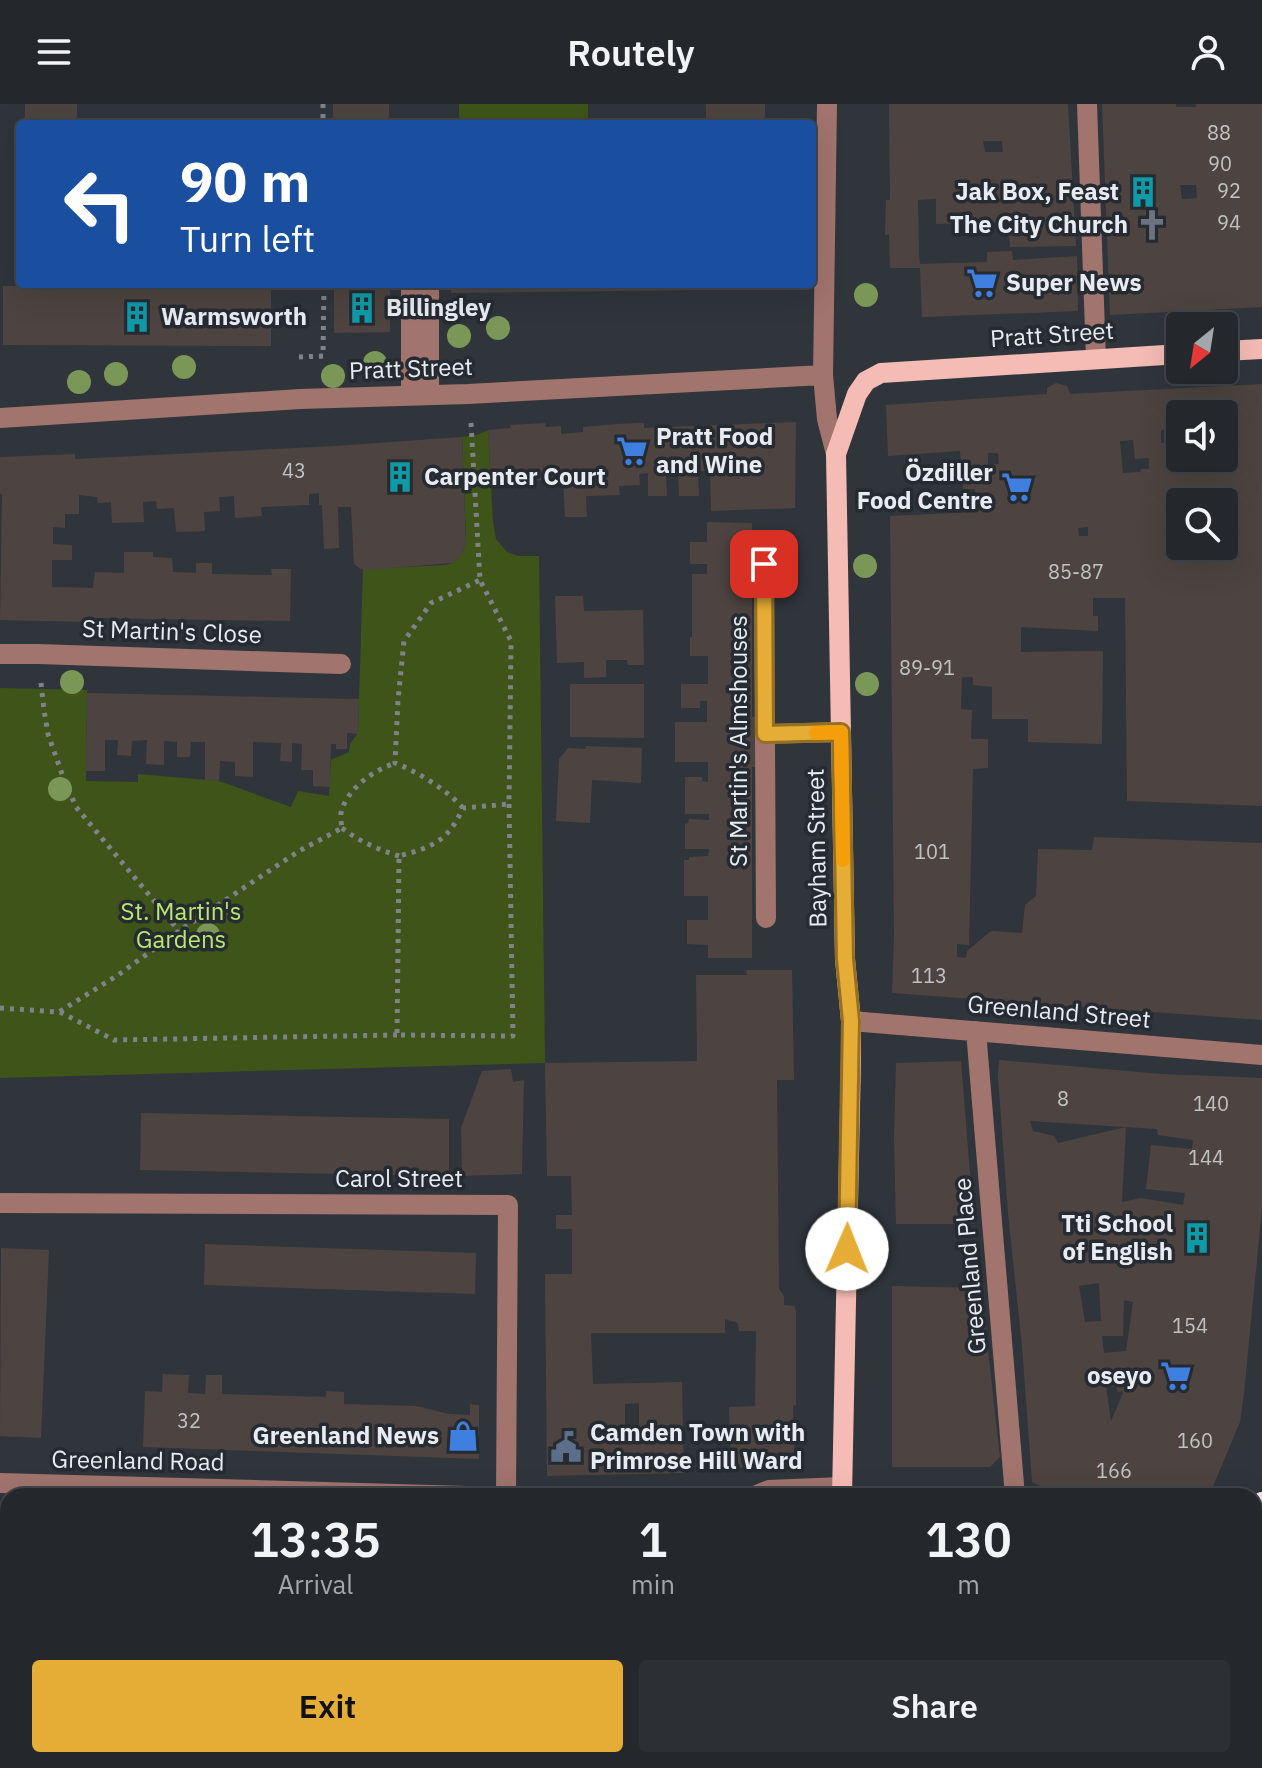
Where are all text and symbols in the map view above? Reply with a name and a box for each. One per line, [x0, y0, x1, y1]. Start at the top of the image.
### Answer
text: Routely [567, 29, 695, 76]
icon: menu [32, 30, 76, 74]
icon: person [1186, 30, 1230, 74]
house number: 88 [1207, 119, 1231, 146]
text: 90 m [180, 145, 310, 217]
house number: 90 [1208, 150, 1232, 177]
icon: left [48, 152, 152, 256]
place label: Jak Box, Feast [955, 175, 1119, 207]
building icon: Jak Box, Feast [1126, 175, 1160, 209]
house number: 92 [1217, 177, 1241, 204]
place label: The City Church [950, 208, 1128, 240]
church icon: The City Church [1135, 208, 1169, 242]
house number: 94 [1217, 209, 1241, 236]
text: Turn left [180, 215, 315, 262]
supermarket icon: Super News [965, 266, 999, 300]
place label: Super News [1006, 266, 1142, 298]
building icon: Billingley [345, 291, 379, 325]
place label: Billingley [386, 291, 491, 323]
building icon: Warmsworth [120, 300, 154, 334]
place label: Warmsworth [161, 300, 307, 332]
north arrow [1166, 312, 1238, 384]
map controls [1166, 312, 1238, 560]
street label: Pratt Street [989, 314, 1115, 354]
street label: Pratt Street [348, 350, 473, 386]
button: sound [1166, 400, 1238, 472]
place label: Pratt Food and Wine [656, 420, 773, 480]
supermarket icon: Pratt Food and Wine [615, 434, 649, 468]
place label: Özdiller Food Centre [857, 456, 993, 516]
house number: 43 [282, 457, 306, 484]
building icon: Carpenter Court [383, 460, 417, 494]
place label: Carpenter Court [424, 460, 606, 492]
supermarket icon: Özdiller Food Centre [1000, 470, 1034, 504]
button: search [1166, 488, 1238, 560]
pin [730, 530, 798, 598]
icon: arrive [742, 542, 786, 586]
house number: 85-87 [1048, 558, 1104, 585]
street label: St Martin's Close [82, 612, 262, 650]
street label: St Martin's Almshouses [722, 615, 754, 867]
house number: 89-91 [899, 654, 955, 681]
street label: Bayham Street [799, 768, 833, 928]
house number: 101 [914, 838, 950, 865]
park label: St. Martin's Gardens [121, 895, 241, 955]
house number: 113 [911, 962, 947, 989]
street label: Greenland Street [966, 987, 1152, 1035]
house number: 8 [1057, 1085, 1069, 1112]
house number: 140 [1193, 1090, 1229, 1117]
house number: 144 [1188, 1144, 1224, 1171]
street label: Carol Street [335, 1162, 463, 1194]
street label: Greenland Place [945, 1177, 993, 1356]
position arrow [805, 1207, 889, 1291]
place label: Tti School of English [1061, 1207, 1173, 1267]
building icon: Tti School of English [1180, 1221, 1214, 1255]
house number: 154 [1172, 1312, 1208, 1339]
place label: oseyo [1087, 1359, 1152, 1391]
supermarket icon: oseyo [1159, 1359, 1193, 1393]
house number: 32 [177, 1407, 201, 1434]
place label: Camden Town with Primrose Hill Ward [590, 1416, 805, 1476]
place label: Greenland News [252, 1419, 439, 1451]
shop icon: Greenland News [446, 1419, 480, 1453]
house number: 160 [1177, 1427, 1213, 1454]
public building icon: Camden Town with Primrose Hill Ward [549, 1430, 583, 1464]
street label: Greenland Road [51, 1442, 225, 1478]
house number: 166 [1096, 1457, 1132, 1484]
text: 13:35 [250, 1508, 381, 1570]
text: 1 [639, 1508, 667, 1570]
text: 130 [925, 1508, 1012, 1570]
text: Arrival [278, 1567, 353, 1601]
text: min [631, 1567, 675, 1601]
text: m [957, 1567, 980, 1601]
button: Exit [32, 1660, 623, 1752]
button: Share [639, 1660, 1230, 1752]

